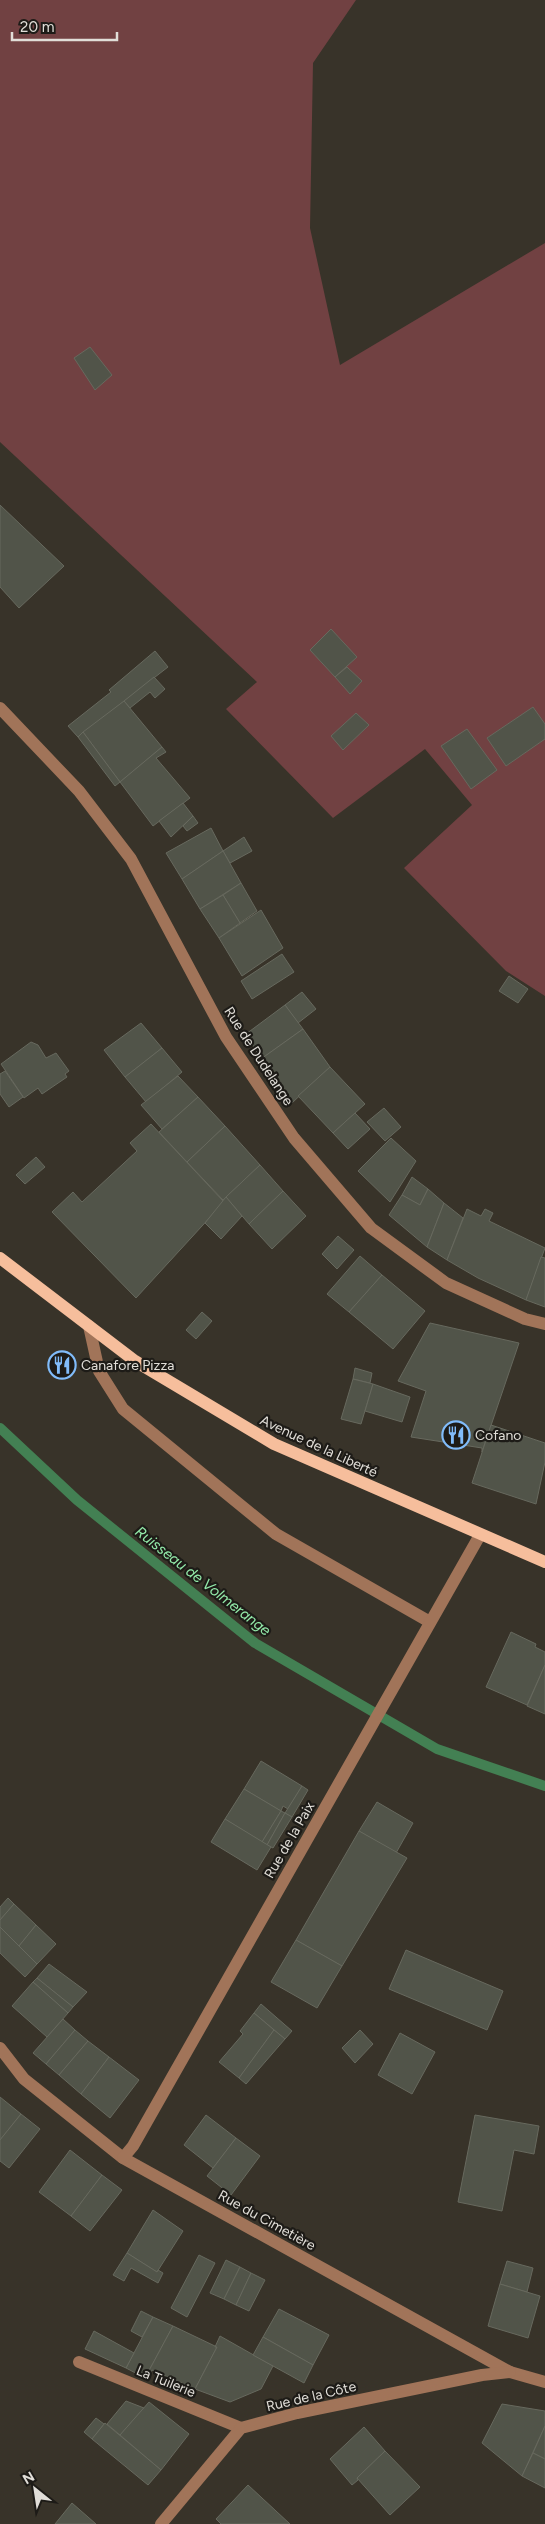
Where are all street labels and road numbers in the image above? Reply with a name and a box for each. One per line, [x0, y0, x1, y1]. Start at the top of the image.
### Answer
street label: Rue de Dudelange [220, 1004, 297, 1109]
street label: Avenue de la Liberté [257, 1412, 381, 1481]
street label: Rue de la Paix [261, 1799, 318, 1882]
street label: Rue du Cimetière [215, 2187, 319, 2254]
street label: La Tuilerie [134, 2362, 198, 2401]
street label: Rue de la Côte [264, 2378, 358, 2415]

